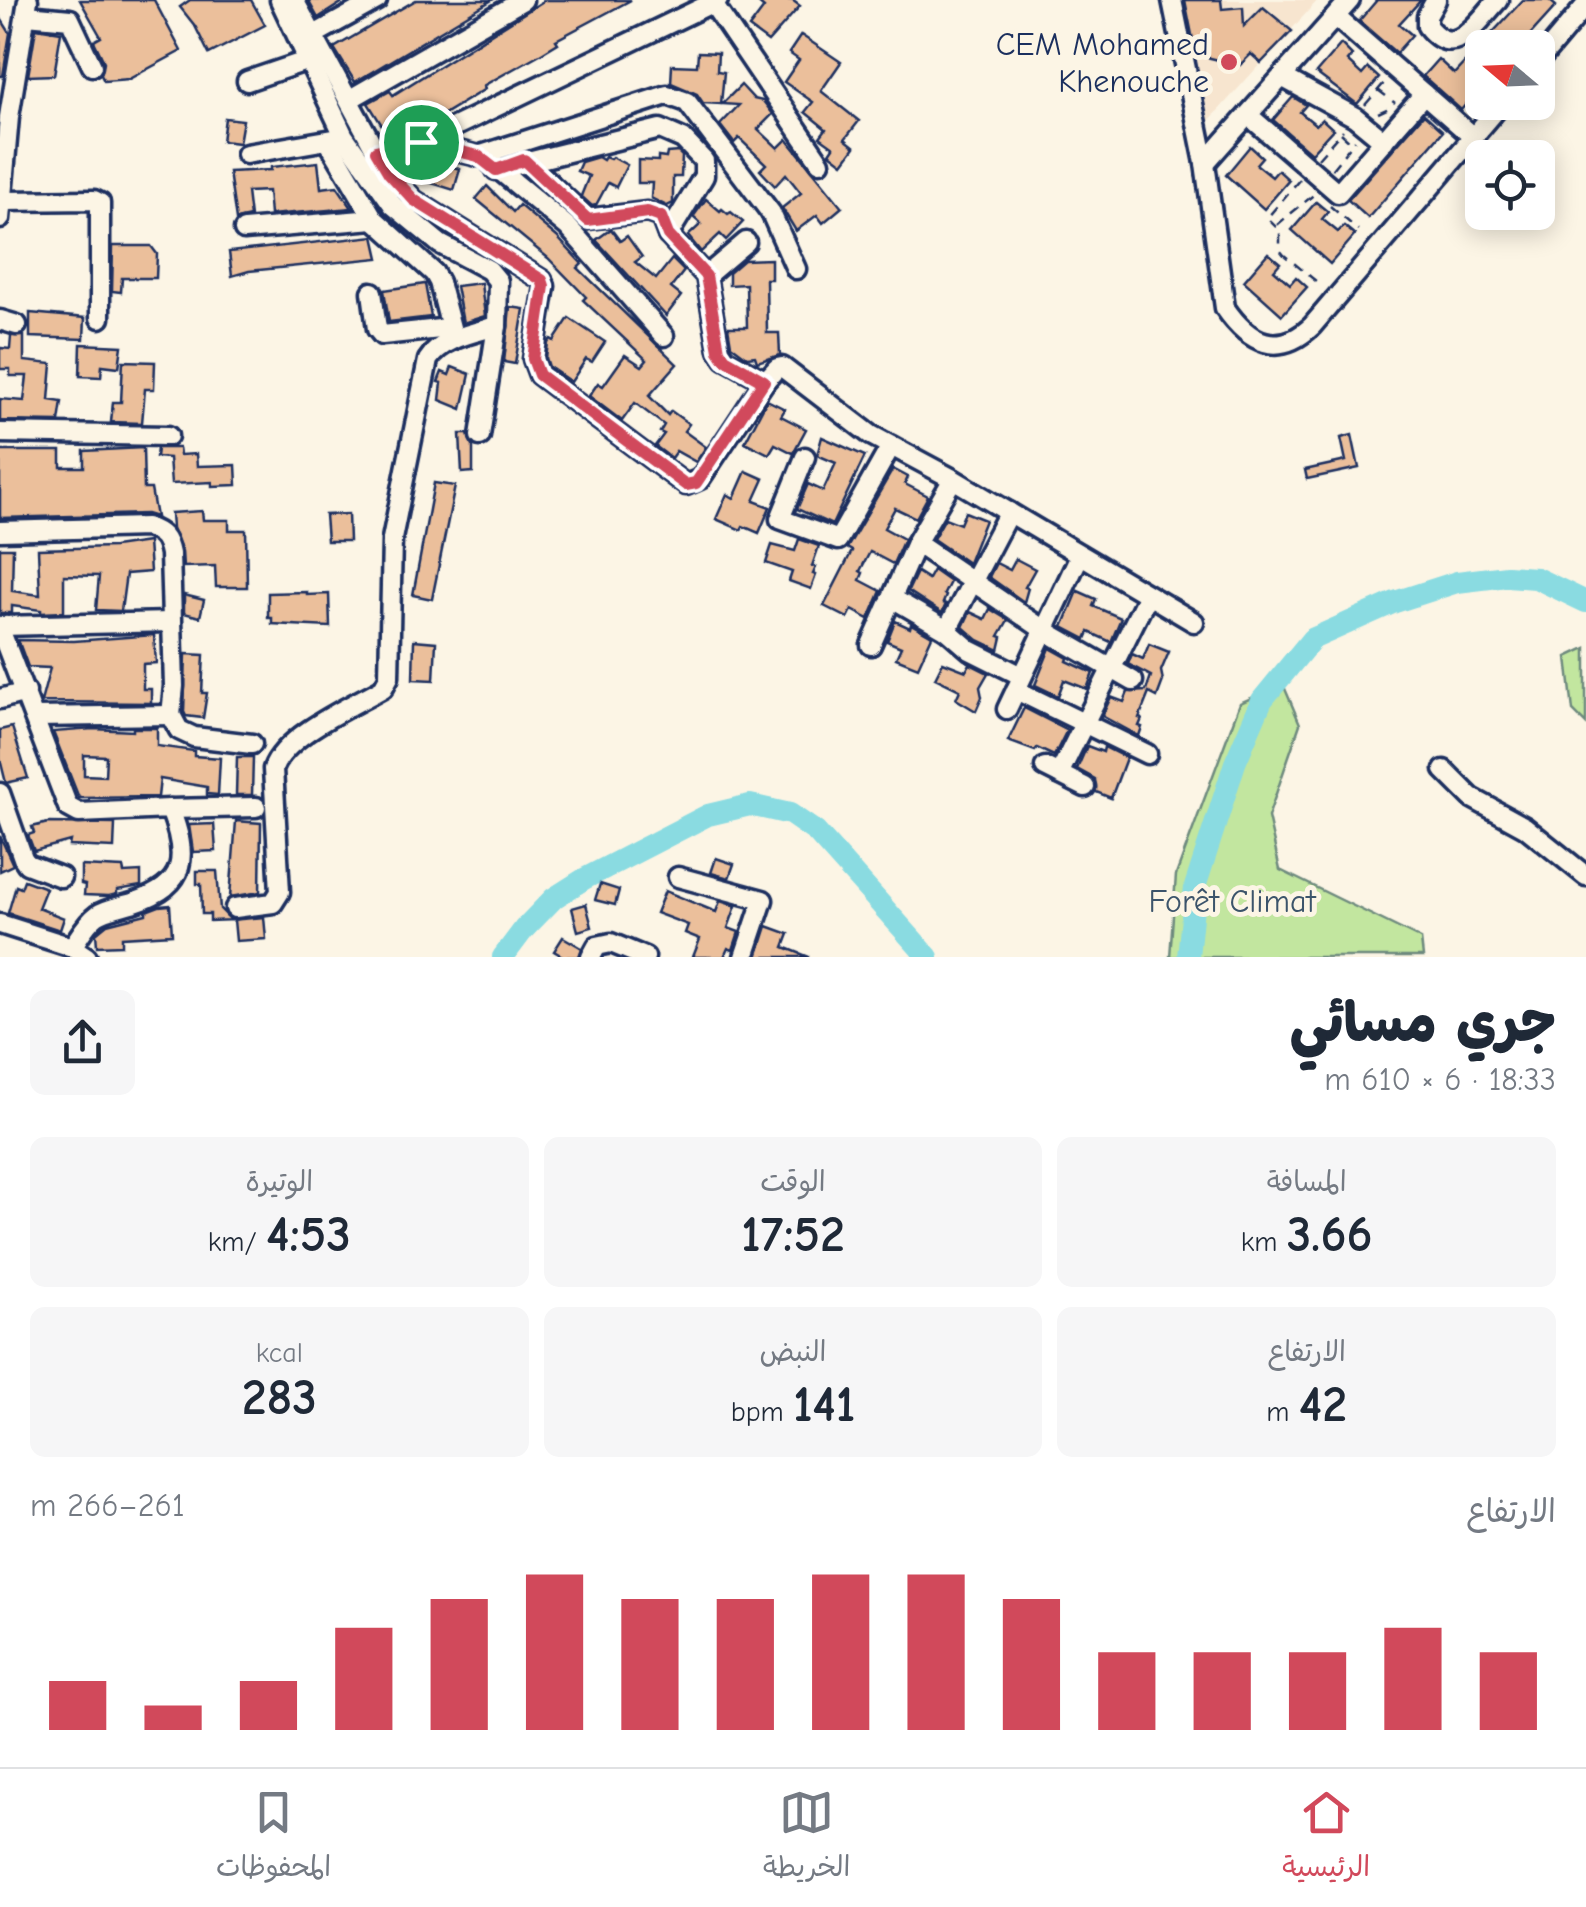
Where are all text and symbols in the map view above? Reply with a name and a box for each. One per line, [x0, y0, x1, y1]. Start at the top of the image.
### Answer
place label: CEM Mohamed Khenouche [996, 26, 1209, 100]
north arrow [1465, 30, 1555, 120]
map controls [1465, 30, 1555, 230]
marker: CEM Mohamed Khenouche [1218, 51, 1240, 73]
pin [379, 100, 464, 185]
icon: arrive [394, 115, 449, 170]
button: locate [1465, 140, 1555, 230]
park label: Forêt Climat [1148, 883, 1316, 920]
button: share [30, 990, 135, 1095]
text: جري مسائي [1290, 991, 1556, 1055]
text: 18:33 · 6 × 610 m [1324, 1061, 1556, 1098]
text: الوتيرة [246, 1166, 313, 1198]
text: الوقت [760, 1166, 826, 1198]
text: المسافة [1267, 1166, 1347, 1198]
text: 4:53 [266, 1206, 351, 1264]
text: 17:52 [741, 1206, 845, 1264]
text: 3.66 [1287, 1206, 1373, 1264]
text: /km [208, 1226, 266, 1258]
text: km [1241, 1226, 1287, 1258]
text: النبض [760, 1336, 826, 1368]
text: الارتفاع [1267, 1336, 1346, 1368]
text: kcal [256, 1337, 303, 1369]
text: 283 [242, 1369, 317, 1427]
text: 141 [793, 1376, 855, 1434]
text: 42 [1299, 1376, 1347, 1434]
text: bpm [731, 1396, 793, 1428]
text: m [1266, 1396, 1299, 1428]
text: 261–266 m [30, 1487, 185, 1524]
text: الارتفاع [1466, 1493, 1556, 1530]
tab: المحفوظات [216, 1785, 331, 1891]
tab: الخريطة [763, 1785, 850, 1891]
tab: الرئيسية [1282, 1785, 1370, 1891]

